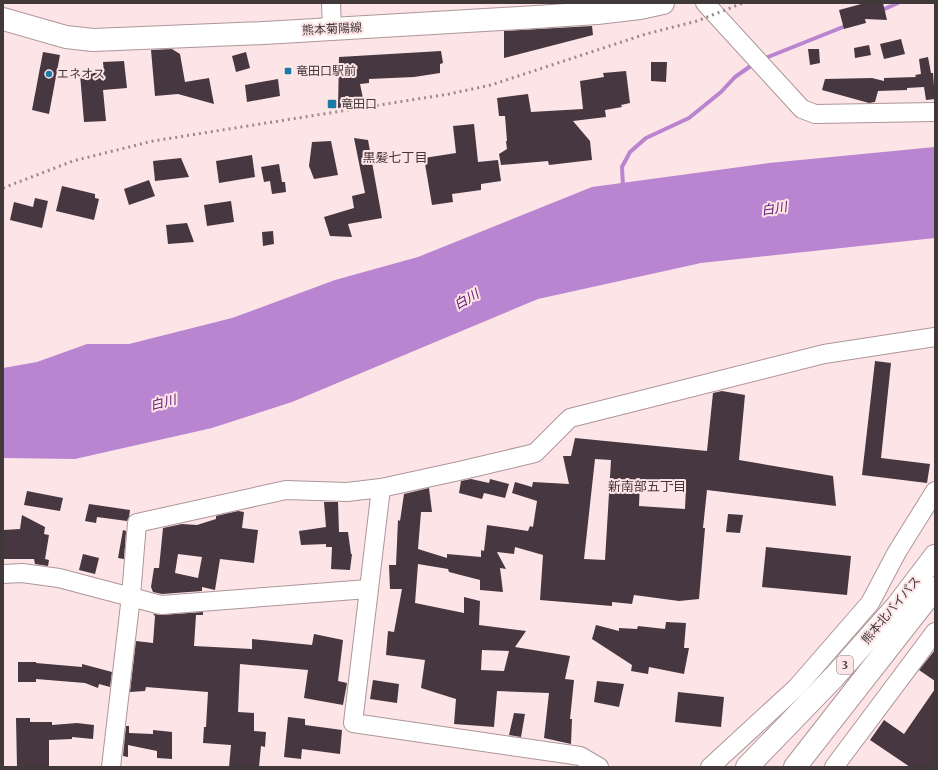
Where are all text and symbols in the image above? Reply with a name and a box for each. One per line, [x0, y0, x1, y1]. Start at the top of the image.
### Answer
street label: 熊本菊陽線 [302, 19, 362, 38]
place label: 竜田口駅前 [296, 63, 356, 78]
place label: エネオス [57, 66, 105, 81]
marker: 竜田口駅前 [283, 66, 293, 76]
marker: エネオス [44, 69, 54, 79]
place label: 竜田口 [341, 96, 377, 111]
marker: 竜田口 [326, 98, 338, 110]
district label: 黒髪七丁目 [362, 149, 428, 166]
water label: 白川 [760, 198, 790, 219]
water label: 白川 [451, 285, 483, 313]
water label: 白川 [148, 391, 180, 414]
district label: 新南部五丁目 [608, 478, 686, 495]
street label: 熊本北バイパス [858, 573, 923, 647]
road number: 3 [837, 656, 853, 674]

